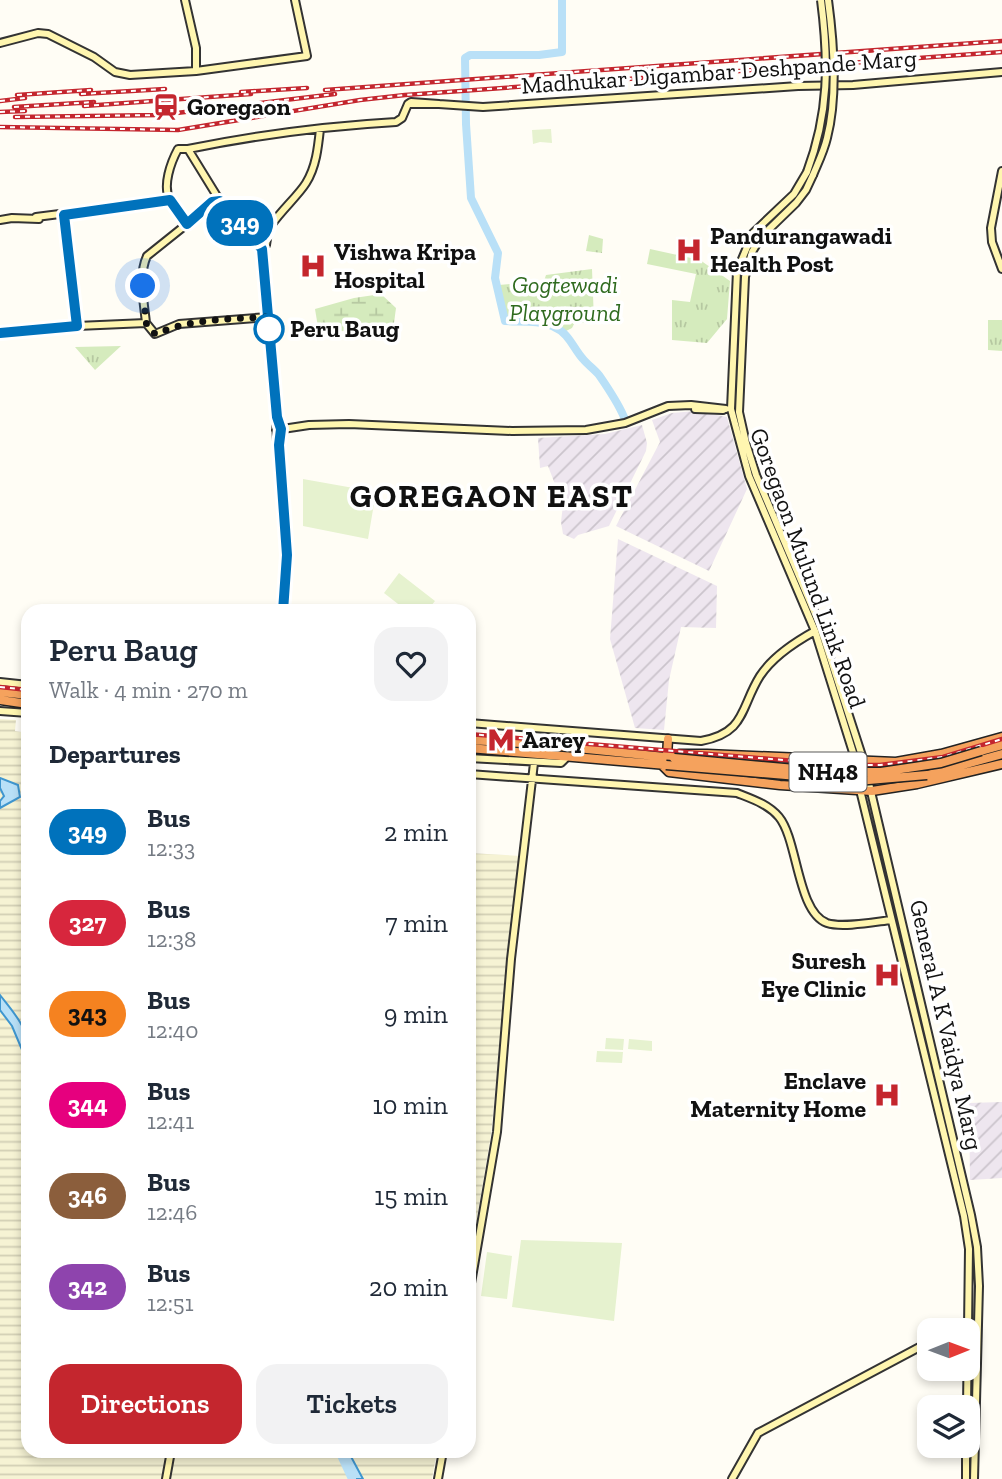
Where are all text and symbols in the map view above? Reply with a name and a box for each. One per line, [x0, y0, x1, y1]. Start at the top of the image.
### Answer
street label: Madhukar Digambar Deshpande Marg [520, 43, 918, 100]
station icon: Goregaon [151, 92, 181, 122]
place label: Goregaon [187, 92, 291, 121]
line badge: 349 [200, 200, 280, 246]
text: 349 [220, 208, 260, 237]
place label: Pandurangawadi Health Post [710, 221, 892, 278]
hospital icon: Pandurangawadi Health Post [674, 235, 704, 265]
place label: Vishwa Kripa Hospital [334, 237, 476, 294]
hospital icon: Vishwa Kripa Hospital [298, 251, 328, 281]
your location [125, 268, 160, 303]
park label: Gogtewadi Playground [509, 270, 621, 327]
marker: Peru Baug [254, 314, 284, 344]
place label: Peru Baug [290, 314, 400, 343]
street label: Goregaon Mulund Link Road [744, 424, 873, 712]
district label: GOREGAON EAST [350, 477, 634, 515]
button: heart [374, 627, 448, 701]
text: Peru Baug [49, 630, 198, 669]
text: Walk · 4 min · 270 m [49, 676, 248, 704]
metro station icon: Aarey [486, 725, 516, 755]
place label: Aarey [522, 725, 585, 754]
text: Departures [49, 738, 181, 770]
road number: NH48 [790, 752, 866, 792]
text: Bus [147, 802, 190, 834]
text: 2 min [384, 816, 448, 848]
text: 349 [68, 817, 107, 846]
text: 12:33 [147, 834, 195, 862]
text: Bus [147, 893, 190, 925]
street label: General A K Vaidya Marg [904, 897, 989, 1153]
text: 7 min [385, 907, 448, 939]
text: 327 [69, 908, 106, 937]
text: 12:38 [147, 925, 196, 953]
place label: Suresh Eye Clinic [761, 946, 866, 1003]
hospital icon: Suresh Eye Clinic [872, 960, 902, 990]
text: Bus [147, 984, 190, 1016]
text: 9 min [384, 998, 448, 1030]
text: 343 [68, 999, 107, 1028]
text: 12:40 [147, 1016, 199, 1044]
place label: Enclave Maternity Home [690, 1066, 866, 1123]
text: Bus [147, 1075, 190, 1107]
hospital icon: Enclave Maternity Home [872, 1080, 902, 1110]
text: 10 min [372, 1089, 448, 1121]
text: 344 [67, 1090, 108, 1119]
text: 12:41 [147, 1107, 194, 1135]
text: Bus [147, 1166, 190, 1198]
text: 15 min [374, 1180, 448, 1212]
text: 346 [68, 1181, 107, 1210]
text: 12:46 [147, 1198, 197, 1226]
text: Bus [147, 1257, 190, 1289]
text: 20 min [369, 1271, 448, 1303]
text: 342 [68, 1272, 107, 1301]
text: 12:51 [147, 1289, 193, 1317]
north arrow [917, 1318, 980, 1381]
map controls [917, 1318, 980, 1458]
button: Directions [49, 1364, 242, 1444]
button: Tickets [256, 1364, 448, 1444]
button: layers [917, 1395, 980, 1458]

